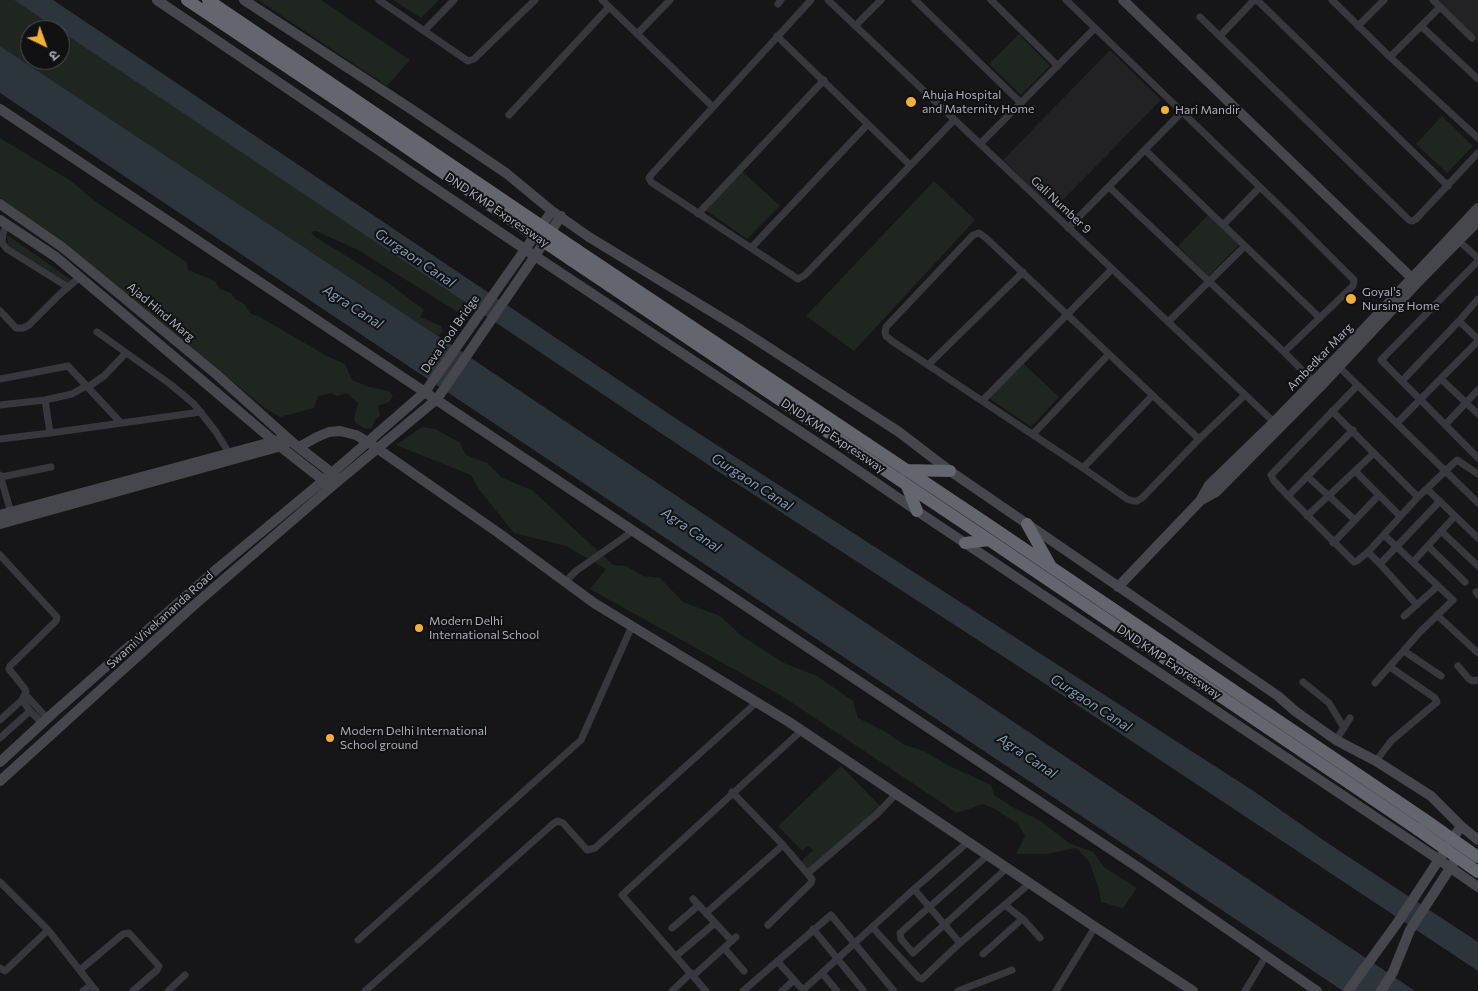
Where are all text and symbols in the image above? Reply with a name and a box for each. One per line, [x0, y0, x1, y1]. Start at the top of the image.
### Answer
north arrow [20, 20, 70, 70]
text: उ [46, 47, 63, 65]
place label: Ahuja Hospital and Maternity Home [922, 88, 1034, 116]
marker: Ahuja Hospital and Maternity Home [904, 95, 918, 109]
place label: Hari Mandir [1175, 103, 1240, 117]
marker: Hari Mandir [1159, 104, 1171, 116]
street label: DND KMP Expressway [442, 170, 552, 250]
street label: Gali Number 9 [1028, 173, 1094, 237]
water label: Gurgaon Canal [372, 225, 458, 291]
street label: Ajad Hind Marg [124, 279, 198, 345]
water label: Agra Canal [320, 281, 386, 333]
place label: Goyal's Nursing Home [1362, 285, 1440, 313]
street label: Deva Pool Bridge [418, 292, 482, 376]
marker: Goyal's Nursing Home [1344, 292, 1358, 306]
street label: Ambedkar Marg [1284, 320, 1356, 394]
street label: DND KMP Expressway [778, 396, 888, 476]
water label: Gurgaon Canal [708, 450, 796, 514]
water label: Agra Canal [658, 504, 724, 556]
street label: Swami Vivekananda Road [104, 568, 216, 672]
place label: Modern Delhi International School [429, 614, 539, 642]
marker: Modern Delhi International School [413, 622, 425, 634]
street label: DND KMP Expressway [1114, 622, 1224, 702]
water label: Gurgaon Canal [1047, 671, 1135, 735]
place label: Modern Delhi International School ground [340, 724, 487, 752]
water label: Agra Canal [994, 730, 1060, 782]
marker: Modern Delhi International School ground [324, 732, 336, 744]

